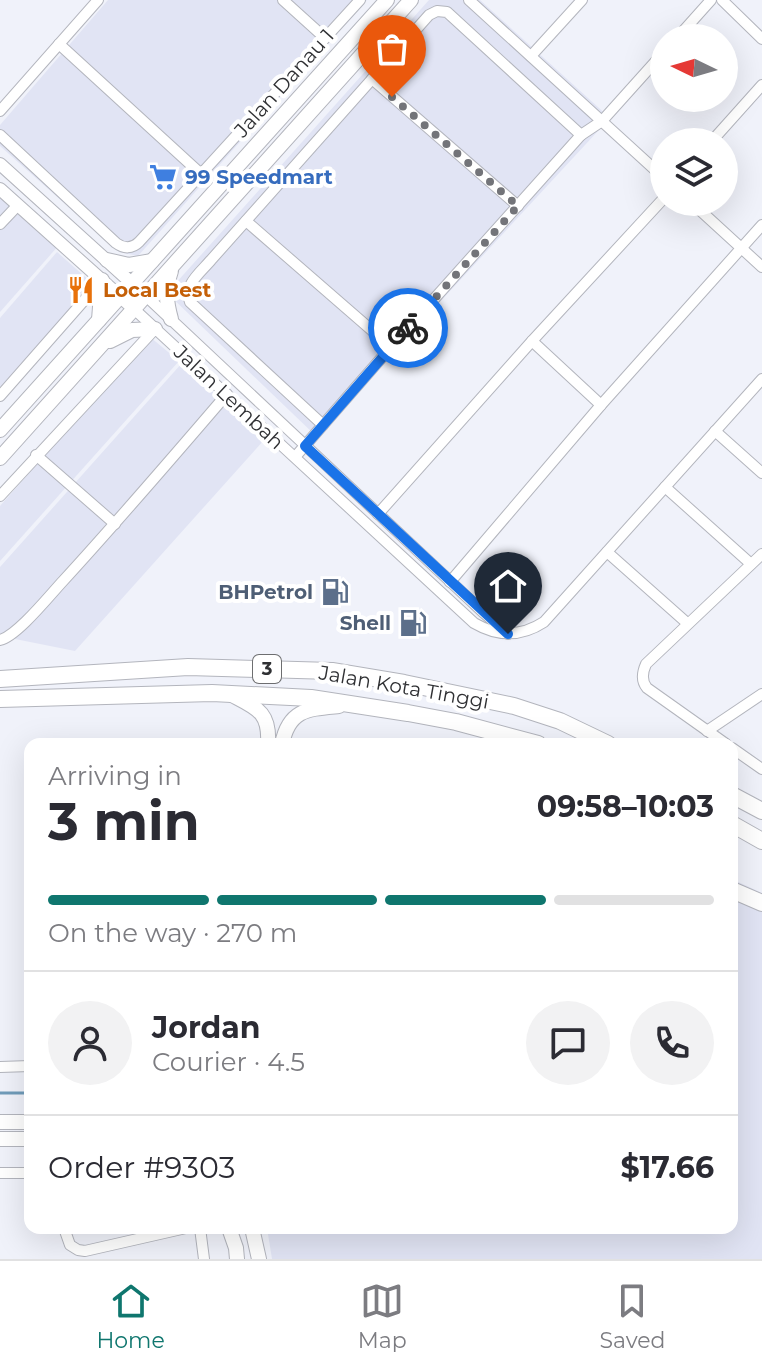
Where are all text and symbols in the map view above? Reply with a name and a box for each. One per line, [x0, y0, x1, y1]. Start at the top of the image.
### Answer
pin [358, 15, 426, 97]
street label: Jalan Danau 1 [228, 24, 339, 143]
north arrow [650, 24, 738, 112]
map controls [650, 24, 738, 216]
icon: bag [370, 27, 414, 71]
button: layers [650, 128, 738, 216]
supermarket icon: 99 Speedmart [148, 162, 178, 192]
place label: 99 Speedmart [185, 165, 333, 189]
restaurant icon: Local Best [66, 275, 96, 305]
place label: Local Best [103, 278, 211, 302]
courier [368, 288, 448, 368]
icon: bike [386, 306, 430, 350]
street label: Jalan Lembah [168, 339, 289, 454]
pin [474, 552, 542, 634]
icon: home [486, 564, 530, 608]
fuel station icon: BHPetrol [320, 577, 350, 607]
place label: BHPetrol [218, 580, 313, 604]
fuel station icon: Shell [398, 608, 428, 638]
place label: Shell [340, 611, 391, 635]
road number: 3 [253, 655, 281, 683]
street label: Jalan Kota Tinggi [316, 660, 491, 714]
text: Arriving in [48, 760, 182, 792]
text: 09:58–10:03 [537, 788, 714, 825]
text: 3 min [48, 790, 200, 853]
text: On the way · 270 m [48, 917, 297, 949]
button: person [48, 1001, 132, 1085]
button: chat [526, 1001, 610, 1085]
button: phone [630, 1001, 714, 1085]
text: Jordan [152, 1009, 261, 1046]
text: Courier · 4.5 [152, 1046, 305, 1078]
text: Order #9303 [48, 1149, 235, 1186]
text: $17.66 [621, 1149, 714, 1186]
tab: Home [96, 1279, 165, 1354]
tab: Map [358, 1279, 407, 1354]
tab: Saved [599, 1279, 666, 1354]

